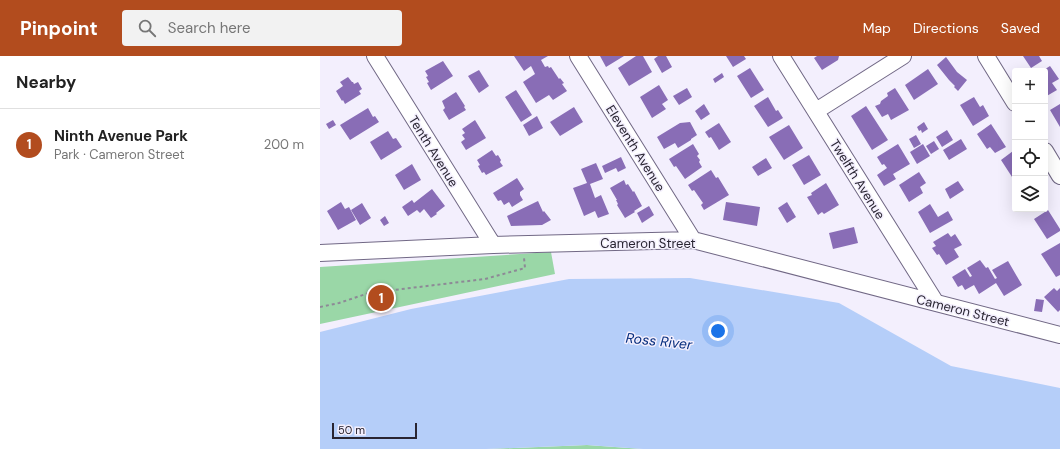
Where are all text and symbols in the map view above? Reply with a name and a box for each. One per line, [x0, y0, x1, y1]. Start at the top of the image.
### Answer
search box [122, 10, 402, 46]
text: Pinpoint [20, 16, 98, 41]
icon: search [136, 17, 158, 39]
text: Search here [168, 18, 251, 38]
text: Map [863, 19, 891, 37]
text: Directions [913, 19, 979, 37]
text: Saved [1001, 19, 1040, 37]
map controls [1012, 68, 1048, 212]
button: + [1012, 68, 1048, 104]
text: Nearby [16, 71, 76, 93]
street label: Eleventh Avenue [602, 102, 669, 195]
button: − [1012, 104, 1048, 140]
street label: Tenth Avenue [405, 112, 462, 190]
text: Ninth Avenue Park [54, 126, 188, 146]
text: 1 [27, 136, 31, 153]
text: 200 m [264, 136, 304, 153]
street label: Twelfth Avenue [826, 136, 889, 222]
button: locate [1012, 140, 1048, 176]
text: Park · Cameron Street [54, 146, 185, 163]
button: layers [1012, 176, 1048, 212]
street label: Cameron Street [600, 235, 696, 252]
pin: 1 [368, 283, 394, 313]
street label: Cameron Street [915, 291, 1011, 330]
your location [708, 321, 728, 341]
water label: Ross River [625, 329, 694, 354]
scale bar [332, 421, 417, 440]
text: 50 m [338, 423, 365, 437]

